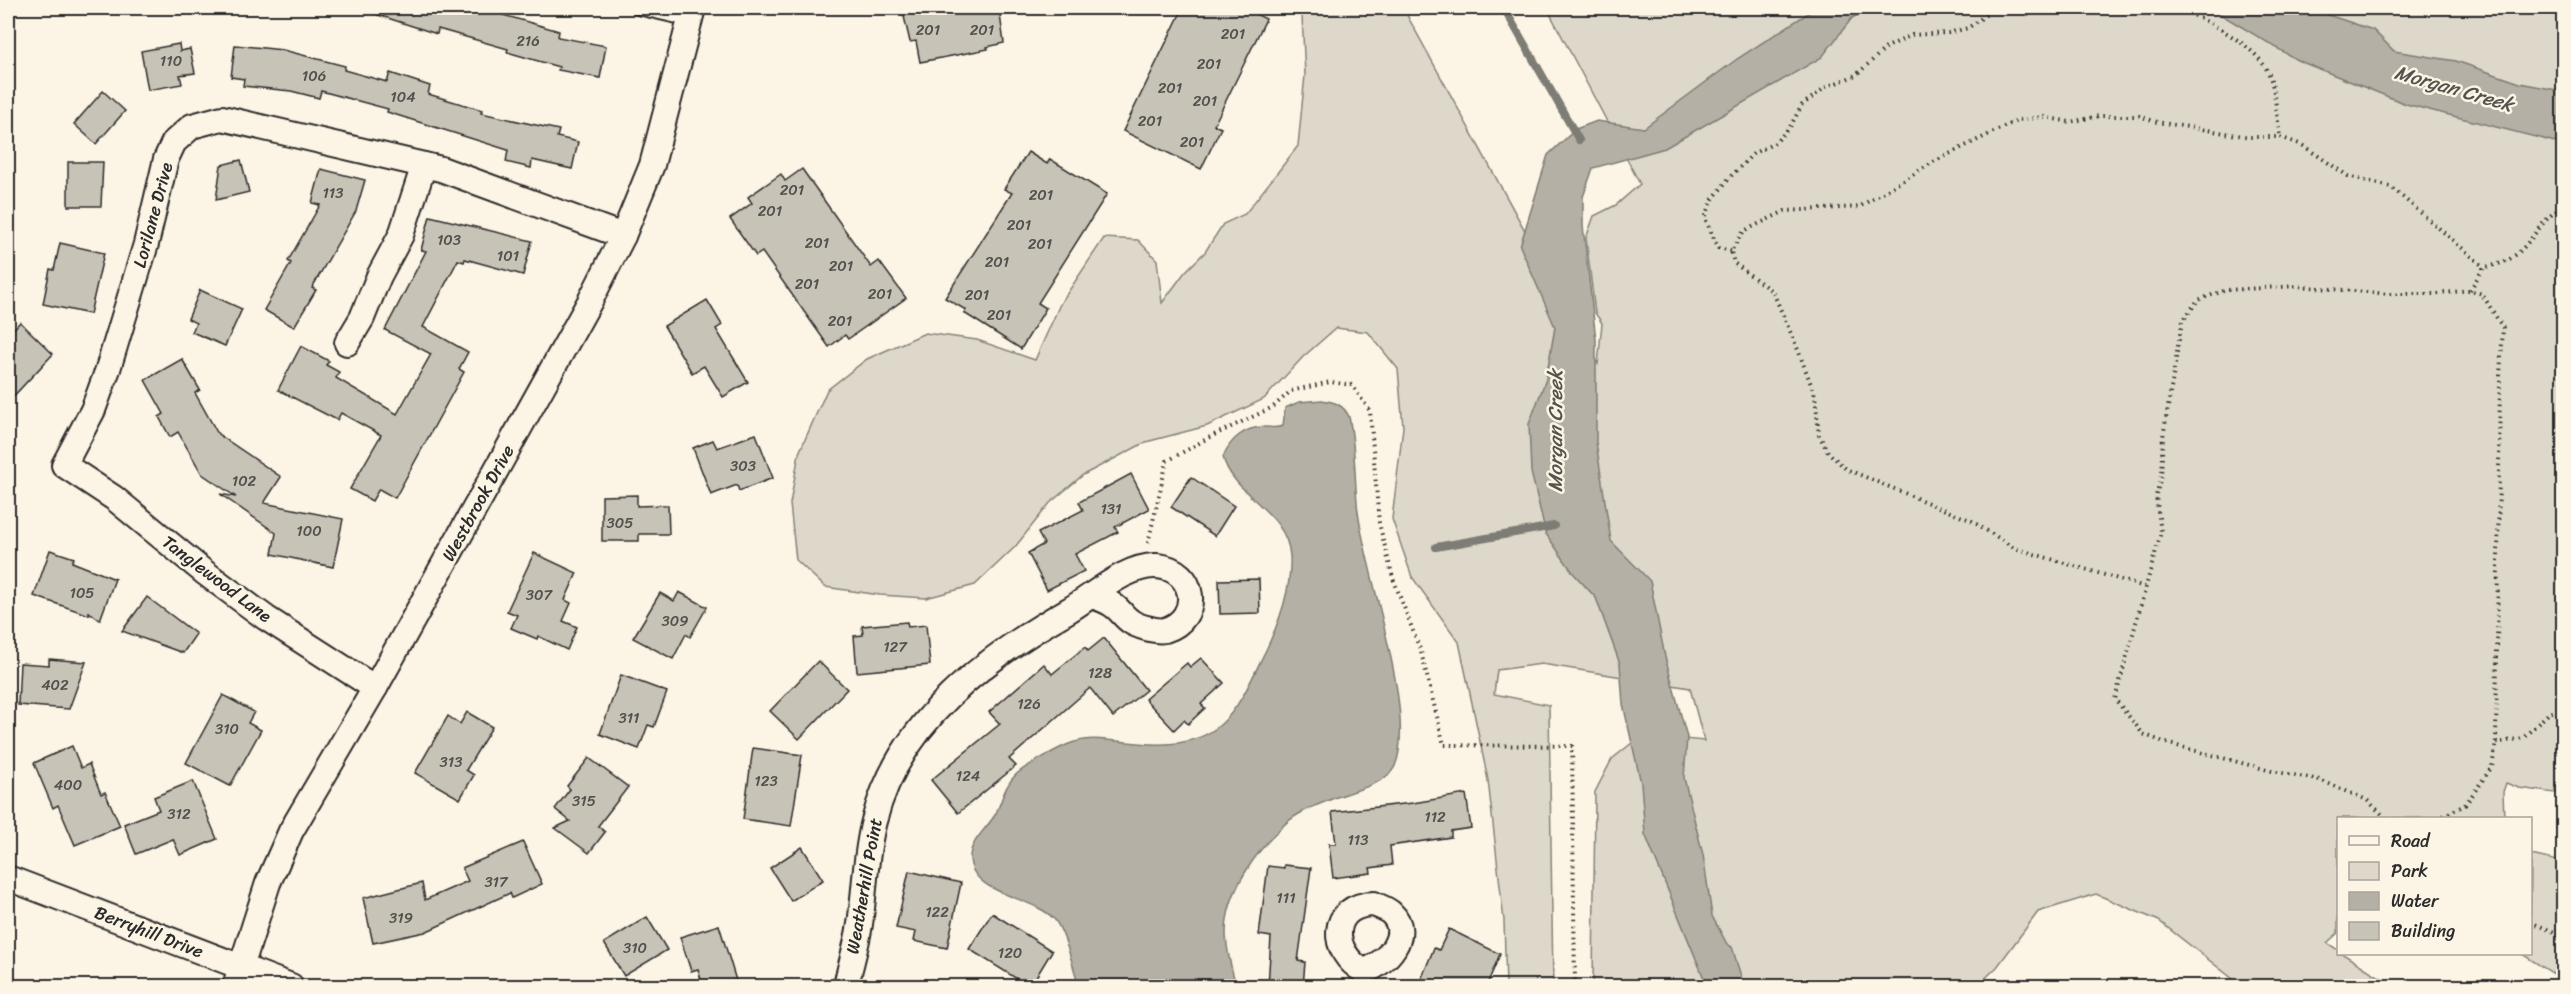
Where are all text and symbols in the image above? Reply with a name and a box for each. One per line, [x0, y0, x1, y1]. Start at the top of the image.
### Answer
house number: 201 [916, 17, 940, 43]
house number: 201 [970, 17, 994, 43]
house number: 201 [1221, 21, 1245, 47]
house number: 216 [516, 28, 540, 54]
house number: 110 [160, 48, 182, 74]
house number: 201 [1197, 51, 1221, 77]
water label: Morgan Creek [2390, 55, 2520, 123]
house number: 106 [302, 63, 326, 89]
house number: 201 [1158, 75, 1182, 101]
house number: 104 [390, 84, 416, 110]
house number: 201 [1193, 88, 1217, 114]
house number: 201 [1138, 108, 1162, 134]
house number: 201 [1180, 129, 1204, 155]
street label: Lorilane Drive [124, 158, 182, 271]
house number: 201 [780, 177, 804, 203]
house number: 113 [322, 180, 344, 206]
house number: 201 [1029, 182, 1053, 208]
house number: 201 [758, 198, 782, 224]
house number: 201 [1007, 212, 1031, 238]
house number: 103 [437, 227, 461, 253]
house number: 201 [805, 230, 829, 256]
house number: 201 [1028, 231, 1052, 257]
house number: 101 [497, 243, 519, 269]
house number: 201 [985, 249, 1009, 275]
house number: 201 [829, 253, 853, 279]
house number: 201 [795, 271, 819, 297]
house number: 201 [868, 281, 892, 307]
house number: 201 [965, 282, 989, 308]
house number: 201 [987, 302, 1011, 328]
house number: 201 [828, 308, 852, 334]
water label: Morgan Creek [1538, 368, 1573, 492]
street label: Westbrook Drive [433, 439, 523, 567]
house number: 303 [730, 453, 756, 479]
house number: 102 [232, 468, 257, 494]
house number: 131 [1100, 496, 1122, 522]
house number: 305 [607, 510, 633, 536]
house number: 100 [296, 518, 322, 544]
street label: Tanglewood Lane [155, 527, 279, 631]
house number: 105 [69, 580, 95, 606]
house number: 307 [526, 582, 554, 608]
house number: 309 [662, 608, 688, 634]
house number: 127 [883, 634, 908, 660]
house number: 128 [1088, 660, 1112, 686]
house number: 402 [41, 672, 69, 698]
house number: 126 [1017, 691, 1041, 717]
house number: 311 [618, 705, 640, 731]
house number: 310 [215, 716, 239, 742]
house number: 313 [440, 749, 462, 775]
house number: 124 [956, 763, 980, 789]
house number: 123 [754, 768, 778, 794]
house number: 400 [54, 772, 82, 798]
house number: 315 [572, 788, 596, 814]
house number: 312 [167, 801, 191, 827]
house number: 112 [1424, 804, 1446, 830]
street label: Weatherhill Point [836, 815, 892, 956]
legend [2337, 817, 2532, 955]
text: Road [2391, 825, 2431, 857]
house number: 113 [1347, 827, 1369, 853]
text: Park [2391, 855, 2428, 887]
house number: 317 [484, 869, 509, 895]
house number: 111 [1276, 885, 1296, 911]
text: Water [2391, 885, 2440, 917]
street label: Berryhill Drive [90, 897, 208, 967]
house number: 122 [925, 899, 949, 925]
house number: 319 [389, 905, 413, 931]
text: Building [2391, 915, 2455, 947]
house number: 310 [623, 935, 647, 961]
house number: 120 [998, 940, 1022, 966]

